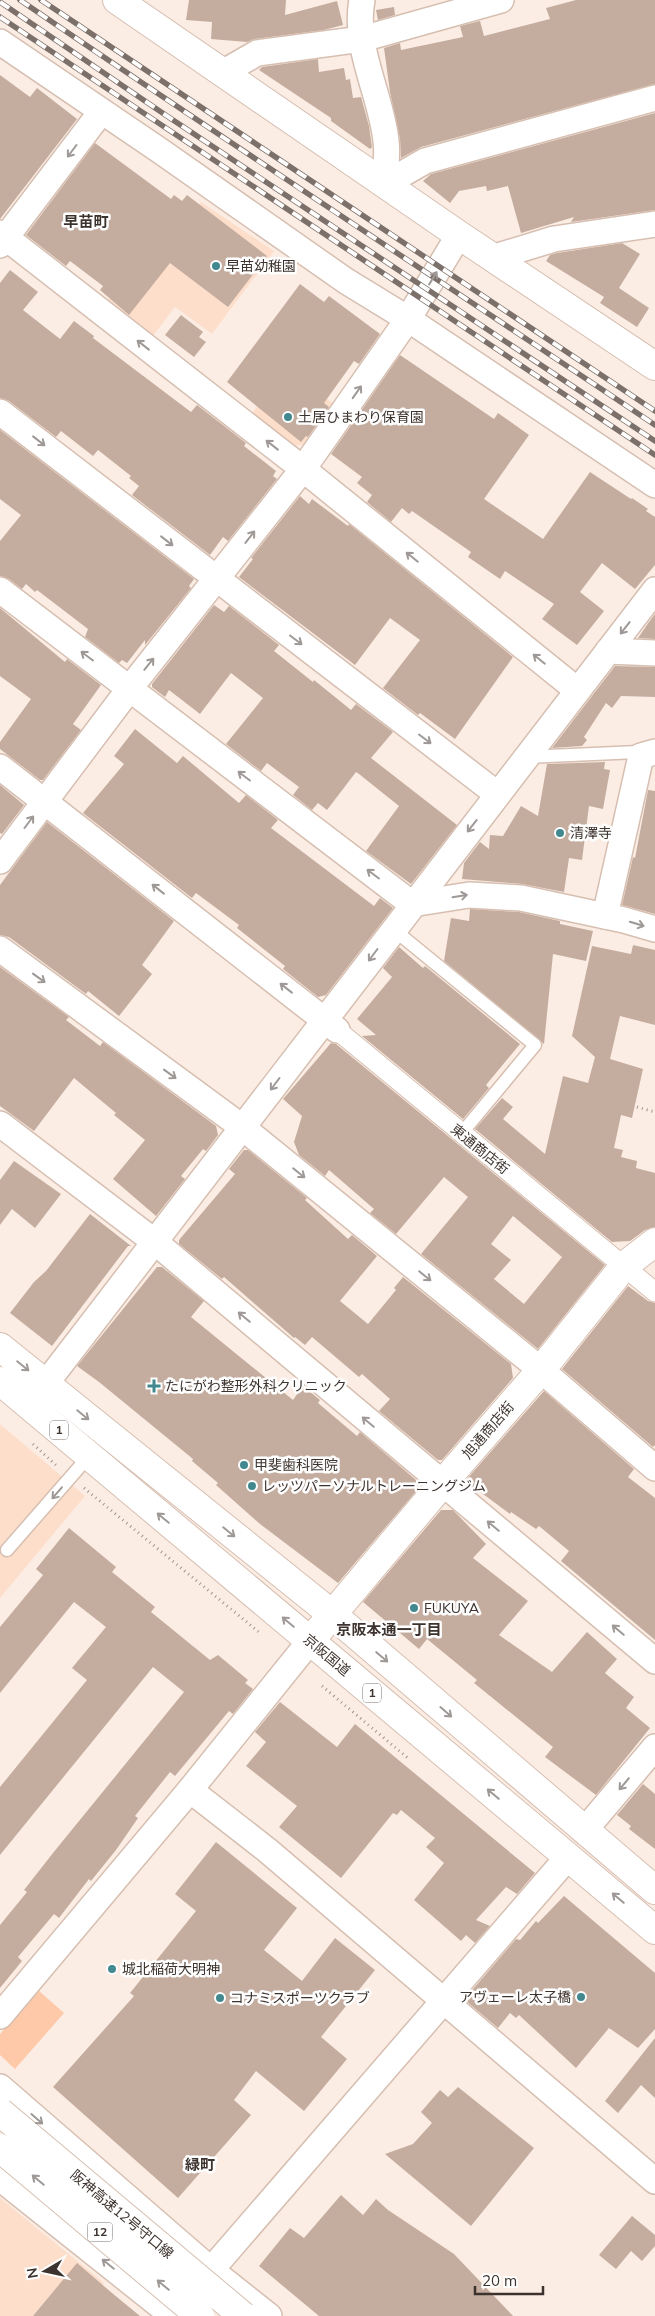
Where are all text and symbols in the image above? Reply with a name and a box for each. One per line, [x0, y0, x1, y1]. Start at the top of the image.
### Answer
one-way arrow [66, 144, 77, 157]
district label: 早苗町 [63, 212, 109, 231]
place label: 早苗幼稚園 [226, 257, 296, 275]
marker: 早苗幼稚園 [210, 260, 222, 272]
one-way arrow [429, 271, 439, 285]
one-way arrow [137, 339, 150, 350]
one-way arrow [352, 386, 362, 400]
place label: 土居ひまわり保育園 [298, 408, 424, 426]
marker: 土居ひまわり保育園 [282, 411, 294, 423]
one-way arrow [32, 436, 45, 447]
one-way arrow [266, 439, 279, 450]
one-way arrow [245, 530, 255, 544]
one-way arrow [160, 535, 173, 546]
one-way arrow [406, 552, 419, 563]
one-way arrow [620, 621, 631, 634]
one-way arrow [289, 635, 303, 645]
one-way arrow [80, 651, 94, 661]
one-way arrow [533, 654, 546, 665]
one-way arrow [143, 658, 154, 671]
one-way arrow [418, 733, 431, 744]
one-way arrow [238, 770, 251, 781]
one-way arrow [24, 816, 35, 829]
one-way arrow [467, 819, 477, 833]
place label: 清澤寺 [570, 824, 612, 842]
marker: 清澤寺 [554, 827, 566, 839]
one-way arrow [367, 869, 380, 880]
one-way arrow [152, 883, 165, 894]
one-way arrow [452, 891, 468, 901]
one-way arrow [629, 919, 645, 929]
one-way arrow [368, 948, 379, 961]
one-way arrow [32, 973, 46, 983]
one-way arrow [280, 983, 293, 994]
one-way arrow [163, 1069, 177, 1079]
one-way arrow [269, 1077, 280, 1090]
street label: 東通商店街 [447, 1120, 513, 1178]
one-way arrow [292, 1168, 305, 1179]
one-way arrow [418, 1270, 431, 1281]
one-way arrow [238, 1312, 251, 1323]
one-way arrow [16, 1360, 29, 1371]
place label: たにがわ整形外科クリニック [165, 1377, 347, 1395]
marker: たにがわ整形外科クリニック [147, 1379, 161, 1393]
street label: 旭通商店街 [458, 1398, 518, 1462]
one-way arrow [76, 1410, 89, 1421]
one-way arrow [362, 1416, 375, 1427]
road number: 1 [50, 1420, 68, 1440]
place label: 甲斐歯科医院 [254, 1456, 338, 1474]
marker: 甲斐歯科医院 [238, 1459, 250, 1471]
place label: レッツパーソナルトレーニングジム [262, 1477, 486, 1495]
marker: レッツパーソナルトレーニングジム [246, 1480, 258, 1492]
one-way arrow [51, 1486, 63, 1499]
one-way arrow [157, 1512, 170, 1524]
one-way arrow [486, 1521, 499, 1532]
one-way arrow [222, 1527, 235, 1538]
place label: FUKUYA [424, 1599, 480, 1617]
marker: FUKUYA [408, 1602, 420, 1614]
one-way arrow [282, 1617, 295, 1628]
district label: 京阪本通一丁目 [336, 1620, 442, 1639]
one-way arrow [611, 1624, 624, 1636]
street label: 京阪国道 [300, 1630, 354, 1680]
one-way arrow [375, 1651, 388, 1662]
road number: 1 [363, 1684, 381, 1702]
one-way arrow [439, 1706, 452, 1717]
one-way arrow [618, 1778, 629, 1791]
one-way arrow [487, 1789, 500, 1800]
one-way arrow [611, 1893, 624, 1904]
place label: 城北稲荷大明神 [122, 1960, 220, 1978]
marker: 城北稲荷大明神 [106, 1963, 118, 1975]
place label: アヴェーレ太子橋 [459, 1988, 571, 2006]
place label: コナミスポーツクラブ [230, 1989, 370, 2007]
marker: アヴェーレ太子橋 [575, 1991, 587, 2003]
marker: コナミスポーツクラブ [214, 1992, 226, 2004]
one-way arrow [30, 2113, 43, 2125]
district label: 緑町 [185, 2155, 215, 2174]
street label: 阪神高速12号守口線 [67, 2166, 177, 2262]
one-way arrow [32, 2174, 45, 2186]
road number: 12 [88, 2222, 112, 2242]
north arrow [20, 2246, 70, 2296]
one-way arrow [102, 2258, 115, 2269]
scale bar [475, 2264, 542, 2296]
text: N [22, 2266, 42, 2280]
text: 20 m [482, 2271, 517, 2290]
one-way arrow [156, 2279, 169, 2290]

